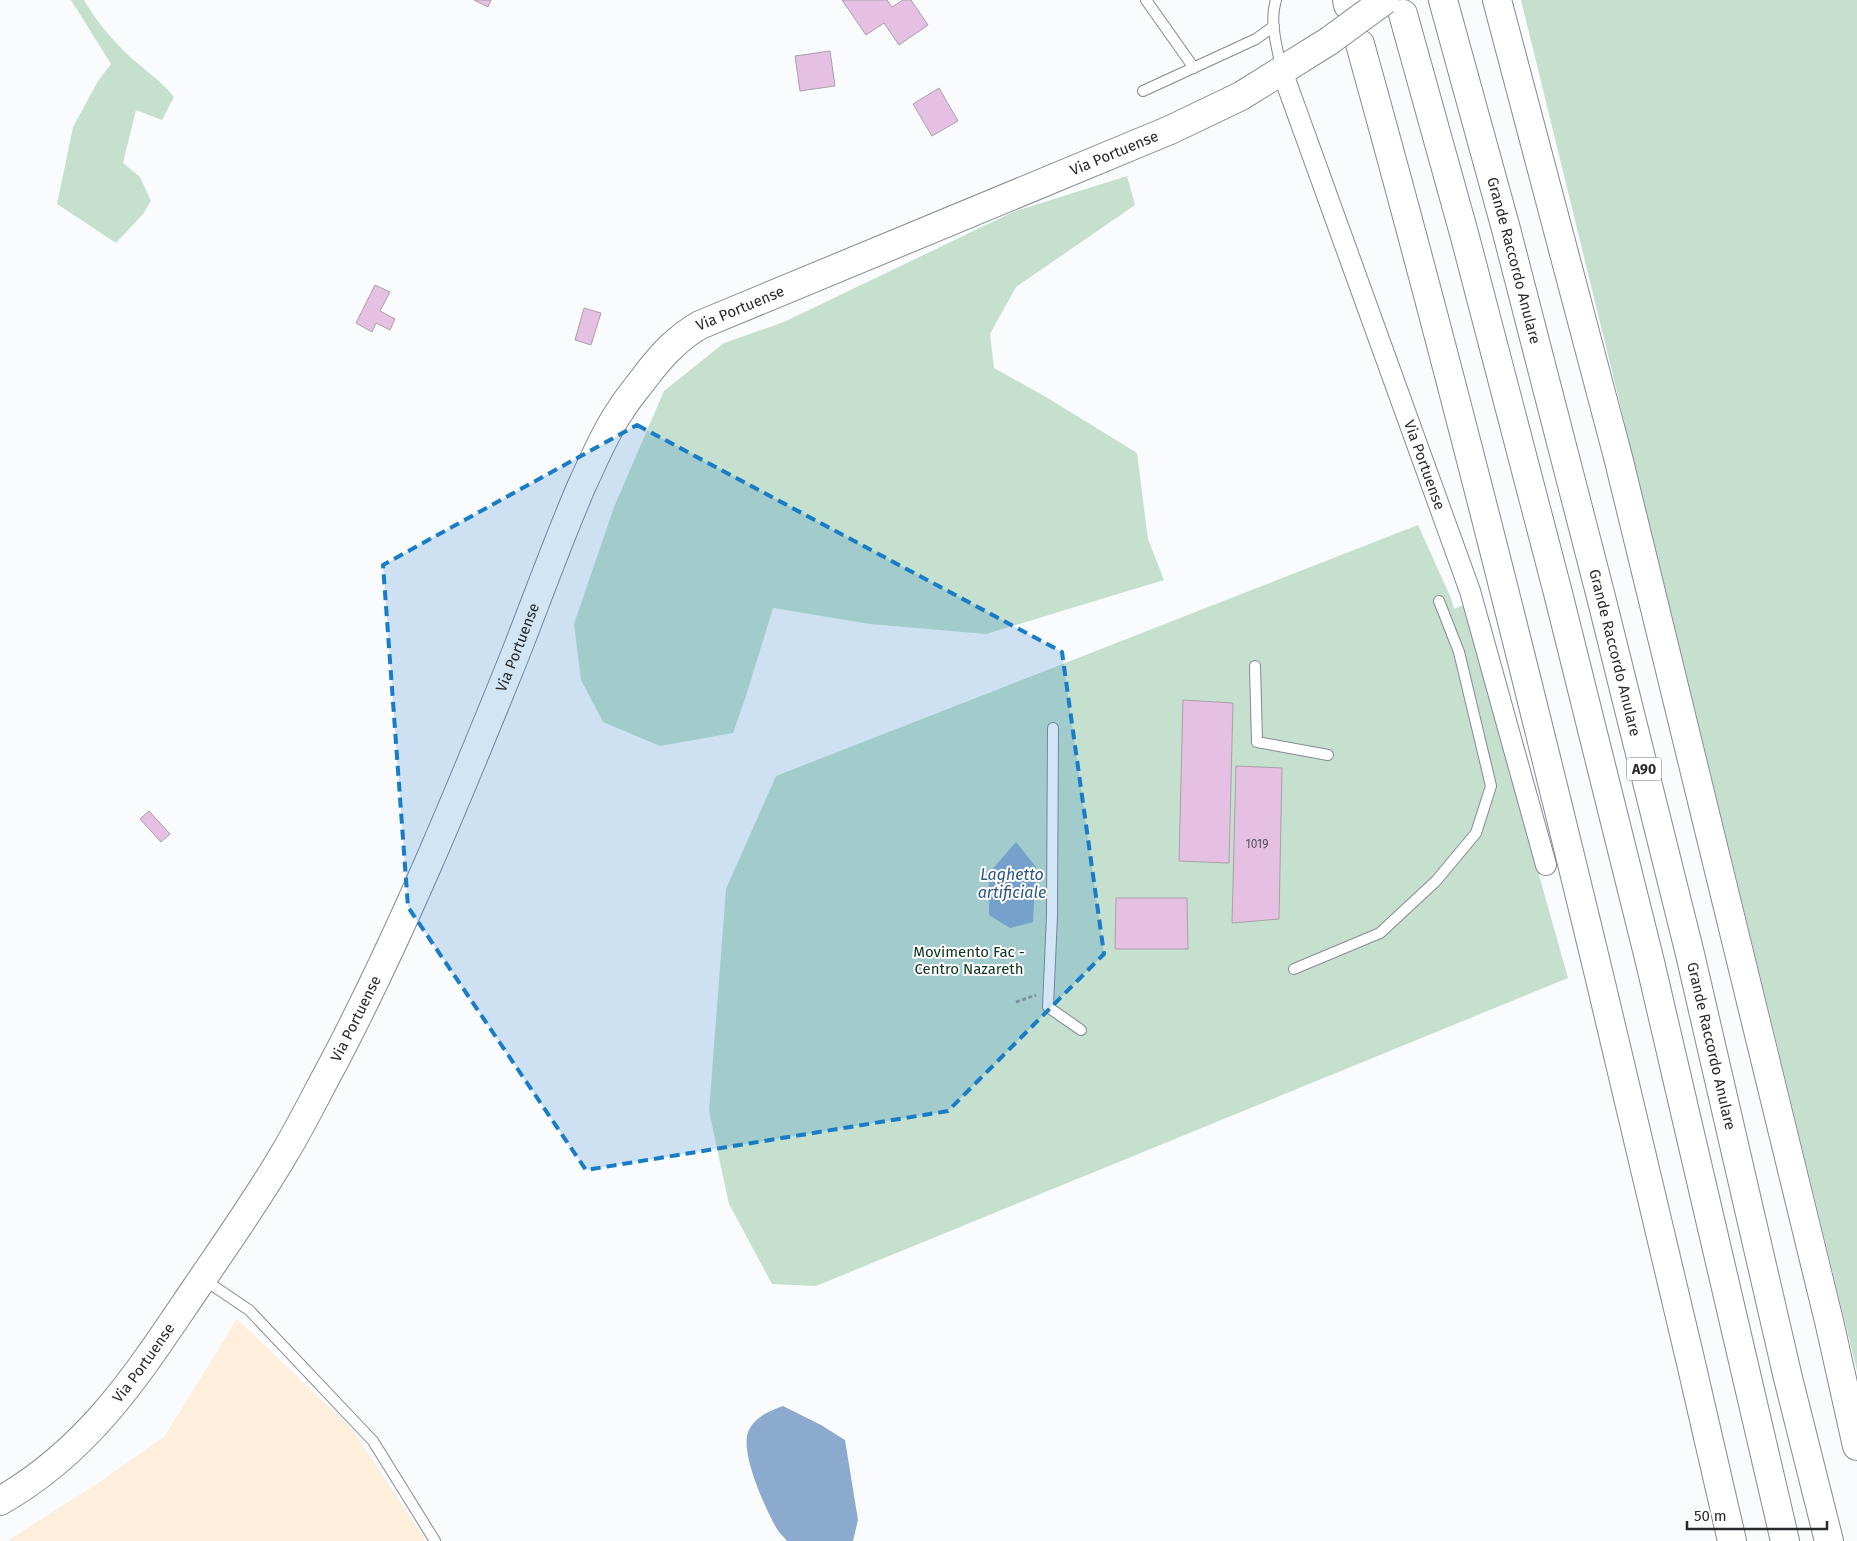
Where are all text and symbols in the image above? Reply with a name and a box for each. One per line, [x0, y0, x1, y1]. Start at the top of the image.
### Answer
street label: Via Portuense [1067, 127, 1161, 179]
street label: Grande Raccordo Anulare [1483, 175, 1544, 346]
street label: Via Portuense [693, 282, 787, 335]
street label: Via Portuense [1400, 418, 1449, 512]
street label: Grande Raccordo Anulare [1585, 567, 1644, 738]
street label: Via Portuense [492, 601, 543, 695]
road number: A90 [1626, 758, 1662, 781]
house number: 1019 [1245, 837, 1269, 851]
water label: Laghetto artificiale [978, 865, 1046, 902]
park label: Movimento Fac - Centro Nazareth [913, 943, 1025, 978]
street label: Grande Raccordo Anulare [1683, 960, 1739, 1132]
street label: Via Portuense [327, 973, 385, 1065]
street label: Via Portuense [109, 1320, 178, 1406]
scale bar [1687, 1498, 1827, 1530]
text: 50 m [1694, 1507, 1727, 1525]

